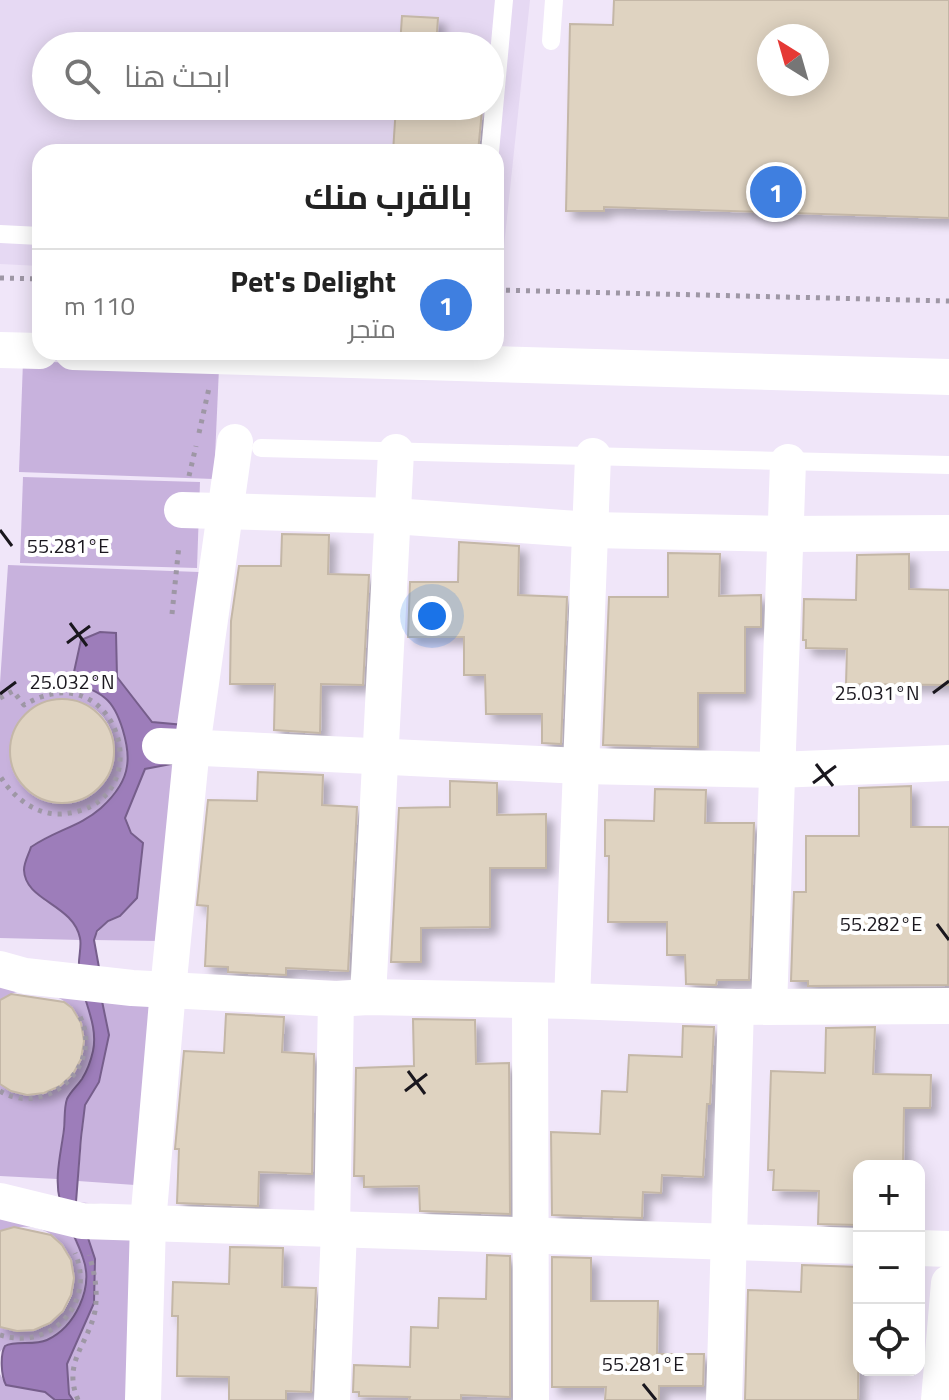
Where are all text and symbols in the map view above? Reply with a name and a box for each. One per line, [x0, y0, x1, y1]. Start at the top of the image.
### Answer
north arrow [757, 24, 829, 96]
search box [32, 32, 504, 120]
text: ابحث هنا [124, 53, 231, 99]
icon: search [60, 54, 104, 98]
pin: 1 [750, 162, 802, 222]
text: بالقرب منك [304, 170, 472, 222]
text: Pet's Delight [230, 258, 396, 304]
text: 110 m [64, 286, 135, 325]
text: 1 [439, 286, 453, 325]
text: متجر [348, 309, 396, 348]
text: 55.281°E [27, 530, 109, 561]
your location [412, 596, 452, 636]
text: 25.032°N [29, 666, 115, 697]
text: 25.031°N [834, 677, 920, 708]
text: 55.282°E [840, 908, 922, 939]
map controls [853, 1160, 925, 1376]
button: + [853, 1160, 925, 1232]
button: − [853, 1232, 925, 1304]
button: locate [853, 1304, 925, 1376]
text: 55.281°E [602, 1348, 684, 1379]

